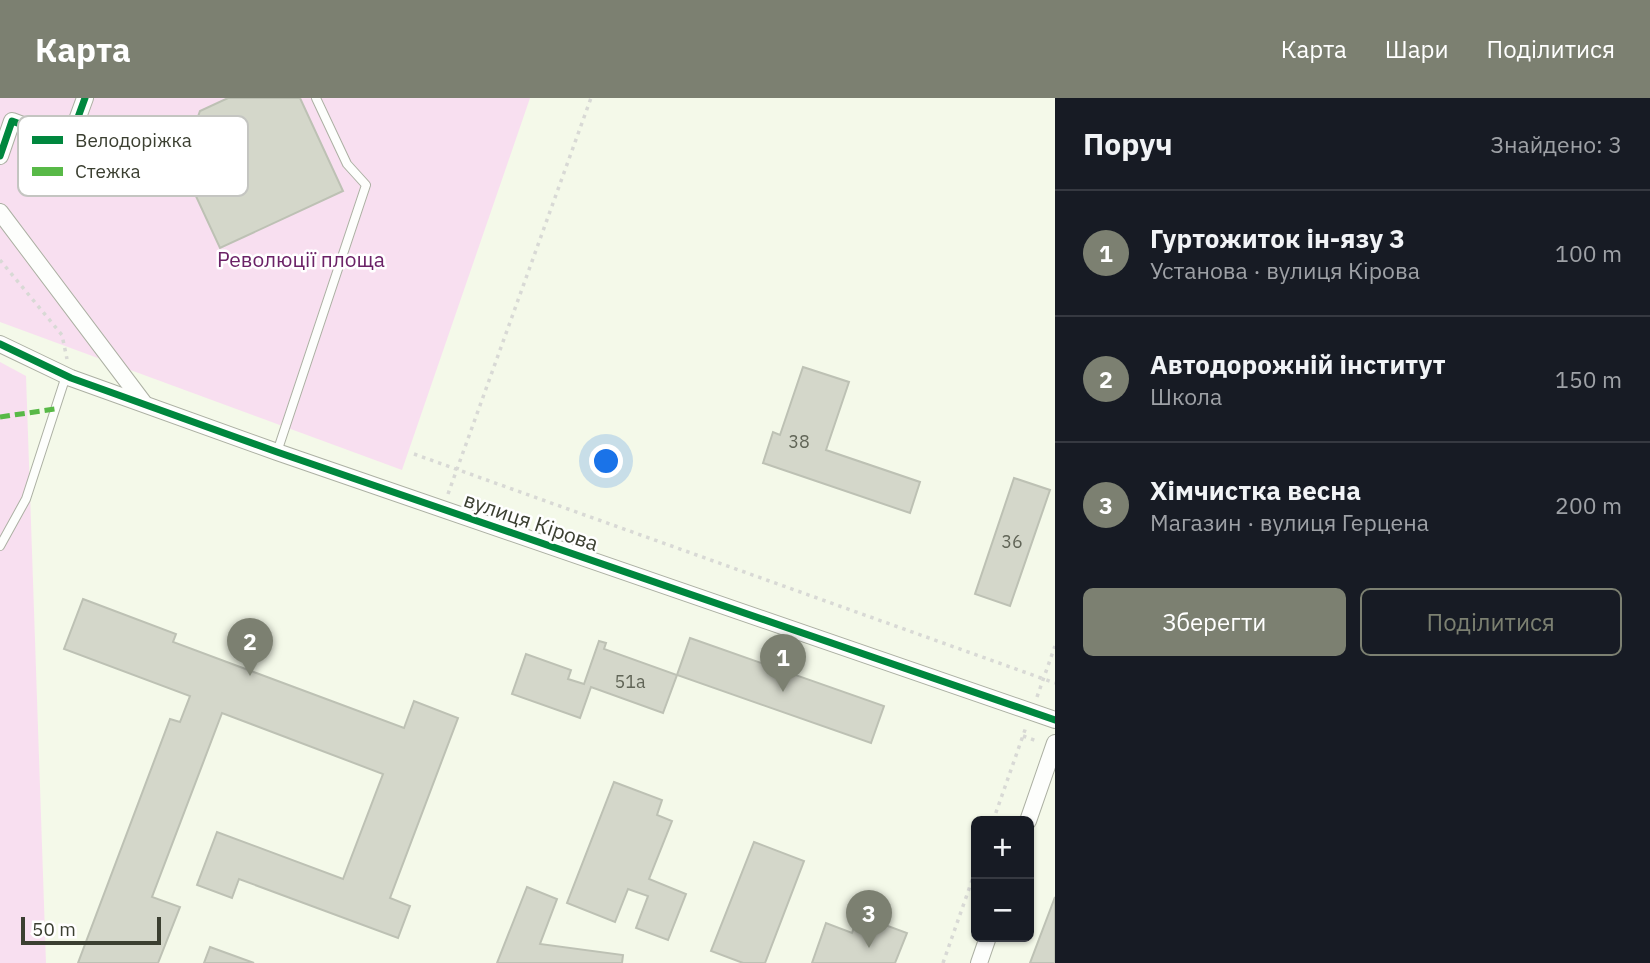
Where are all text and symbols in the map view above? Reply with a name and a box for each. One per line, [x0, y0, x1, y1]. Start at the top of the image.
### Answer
text: Карта [35, 28, 131, 71]
text: Карта [1281, 33, 1347, 65]
text: Шари [1385, 33, 1449, 65]
text: Поділитися [1487, 33, 1615, 65]
legend [18, 116, 248, 196]
text: Поруч [1083, 124, 1173, 163]
text: Велодоріжка [75, 128, 192, 152]
text: Знайдено: 3 [1490, 129, 1622, 159]
text: Стежка [75, 159, 141, 183]
text: Гуртожиток ін-язу 3 [1150, 221, 1405, 255]
text: 1 [1099, 238, 1113, 268]
text: 100 m [1555, 238, 1622, 268]
park label: Революції площа [217, 245, 385, 273]
text: Установа · вулиця Кірова [1150, 255, 1420, 285]
text: Автодорожній інститут [1150, 347, 1446, 381]
text: 2 [1099, 364, 1113, 394]
text: 150 m [1555, 364, 1622, 394]
text: Школа [1150, 381, 1222, 411]
house number: 38 [788, 430, 810, 453]
your location [589, 444, 623, 478]
text: Хімчистка весна [1150, 473, 1361, 507]
street label: вулиця Кірова [460, 485, 602, 557]
text: 3 [1099, 490, 1113, 520]
text: 200 m [1555, 490, 1622, 520]
text: Магазин · вулиця Герцена [1150, 507, 1429, 537]
house number: 36 [1001, 530, 1023, 553]
button: Зберегти [1083, 588, 1346, 656]
button: Поділитися [1360, 588, 1622, 656]
pin: 2 [227, 618, 273, 676]
pin: 1 [760, 634, 806, 692]
house number: 51а [614, 670, 646, 693]
map controls [971, 816, 1034, 942]
button: + [971, 816, 1034, 879]
button: − [971, 879, 1034, 942]
pin: 3 [846, 890, 892, 948]
scale bar [21, 914, 161, 946]
text: 50 m [32, 917, 76, 941]

